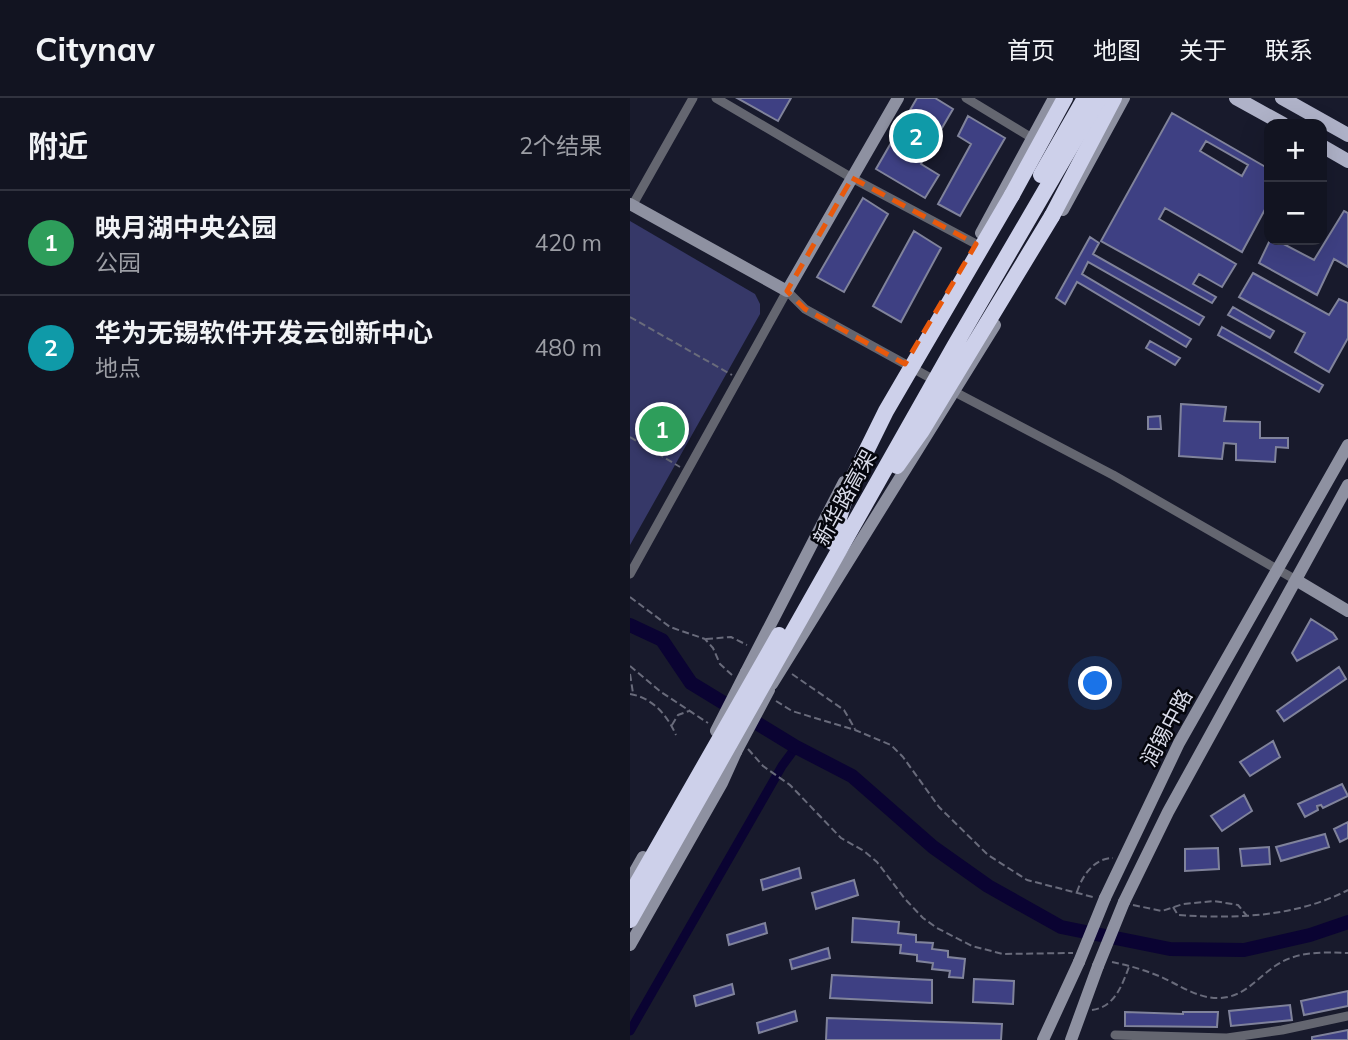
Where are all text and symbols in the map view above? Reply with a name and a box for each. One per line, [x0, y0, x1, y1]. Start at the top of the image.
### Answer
text: Citynav [35, 28, 155, 69]
text: 首页 [1007, 35, 1055, 65]
text: 地图 [1093, 35, 1141, 65]
text: 关于 [1179, 35, 1227, 65]
text: 联系 [1265, 35, 1313, 65]
pin: 2 [893, 110, 939, 162]
map controls [1264, 119, 1327, 245]
button: + [1264, 119, 1327, 182]
text: 附近 [28, 127, 88, 165]
text: 2个结果 [519, 131, 602, 160]
button: − [1264, 182, 1327, 245]
text: 映月湖中央公园 [95, 211, 277, 244]
text: 1 [44, 228, 58, 257]
text: 420 m [534, 228, 602, 257]
text: 公园 [95, 248, 141, 277]
text: 华为无锡软件开发云创新中心 [95, 316, 433, 349]
text: 2 [44, 333, 58, 362]
text: 480 m [534, 333, 602, 362]
text: 地点 [95, 353, 141, 382]
pin: 1 [639, 403, 685, 455]
street label: 新华路高架 [807, 445, 881, 550]
your location [1078, 666, 1112, 700]
street label: 润锡中路 [1135, 684, 1197, 771]

